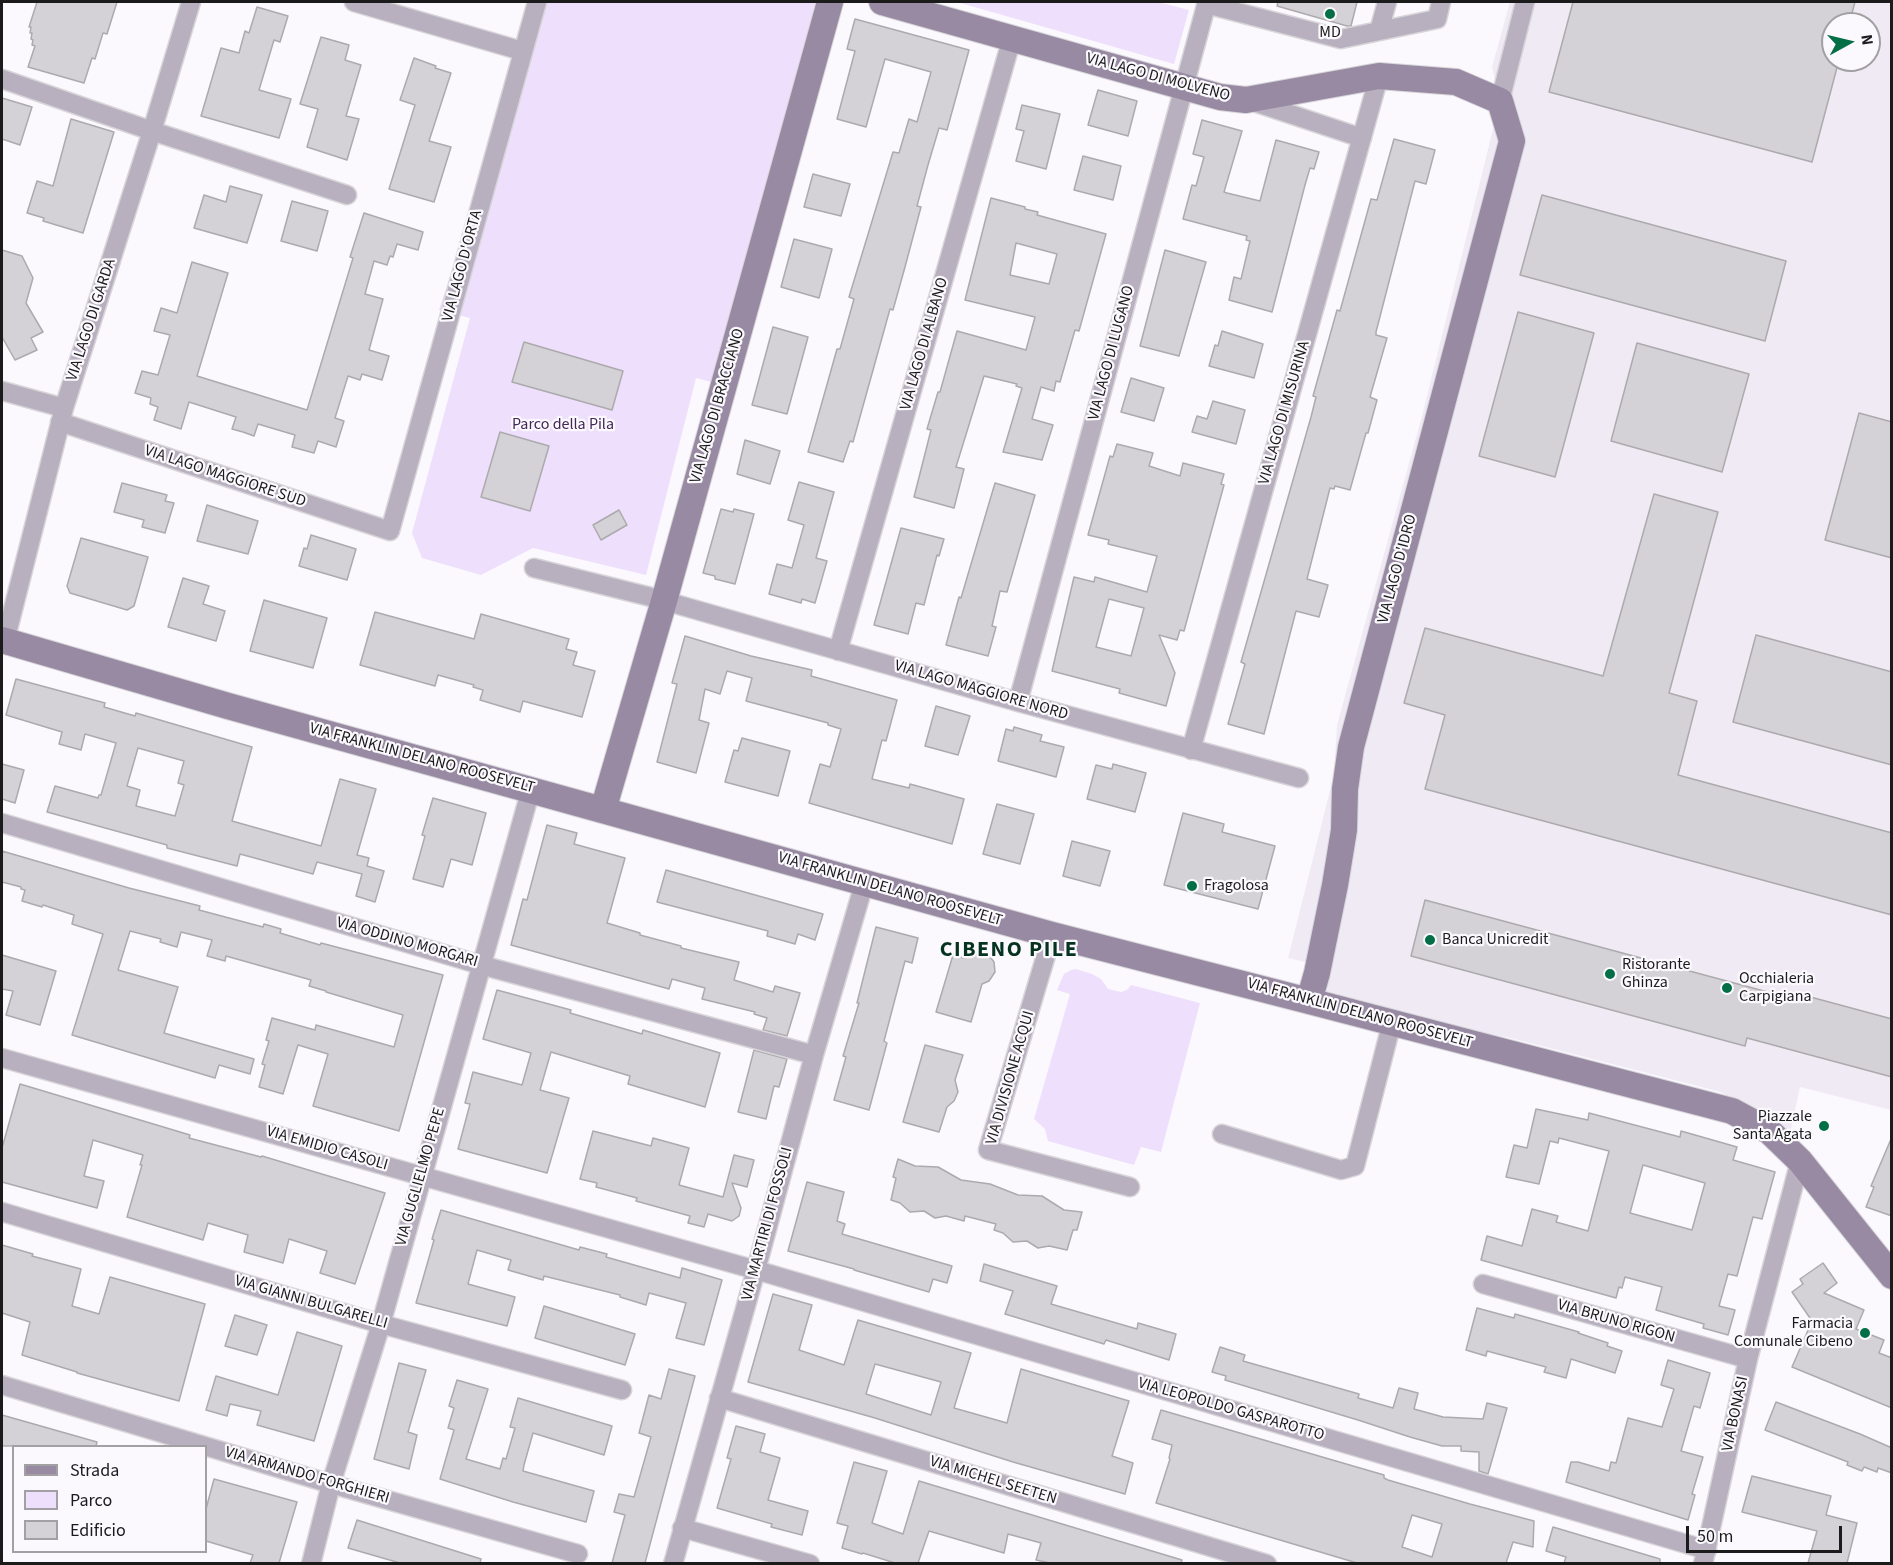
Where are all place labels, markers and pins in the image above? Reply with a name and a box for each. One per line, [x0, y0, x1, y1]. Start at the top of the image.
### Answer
marker: MD [1323, 7, 1337, 21]
place label: MD [1319, 23, 1341, 43]
place label: Fragolosa [1204, 876, 1269, 896]
marker: Fragolosa [1185, 879, 1199, 893]
place label: Banca Unicredit [1442, 930, 1548, 950]
marker: Banca Unicredit [1423, 933, 1437, 947]
place label: Ristorante Ghinza [1622, 955, 1690, 993]
marker: Ristorante Ghinza [1603, 967, 1617, 981]
place label: Occhialeria Carpigiana [1739, 969, 1814, 1007]
marker: Occhialeria Carpigiana [1720, 981, 1734, 995]
place label: Piazzale Santa Agata [1733, 1107, 1812, 1145]
marker: Piazzale Santa Agata [1817, 1119, 1831, 1133]
place label: Farmacia Comunale Cibeno [1734, 1314, 1853, 1352]
marker: Farmacia Comunale Cibeno [1858, 1326, 1872, 1340]

